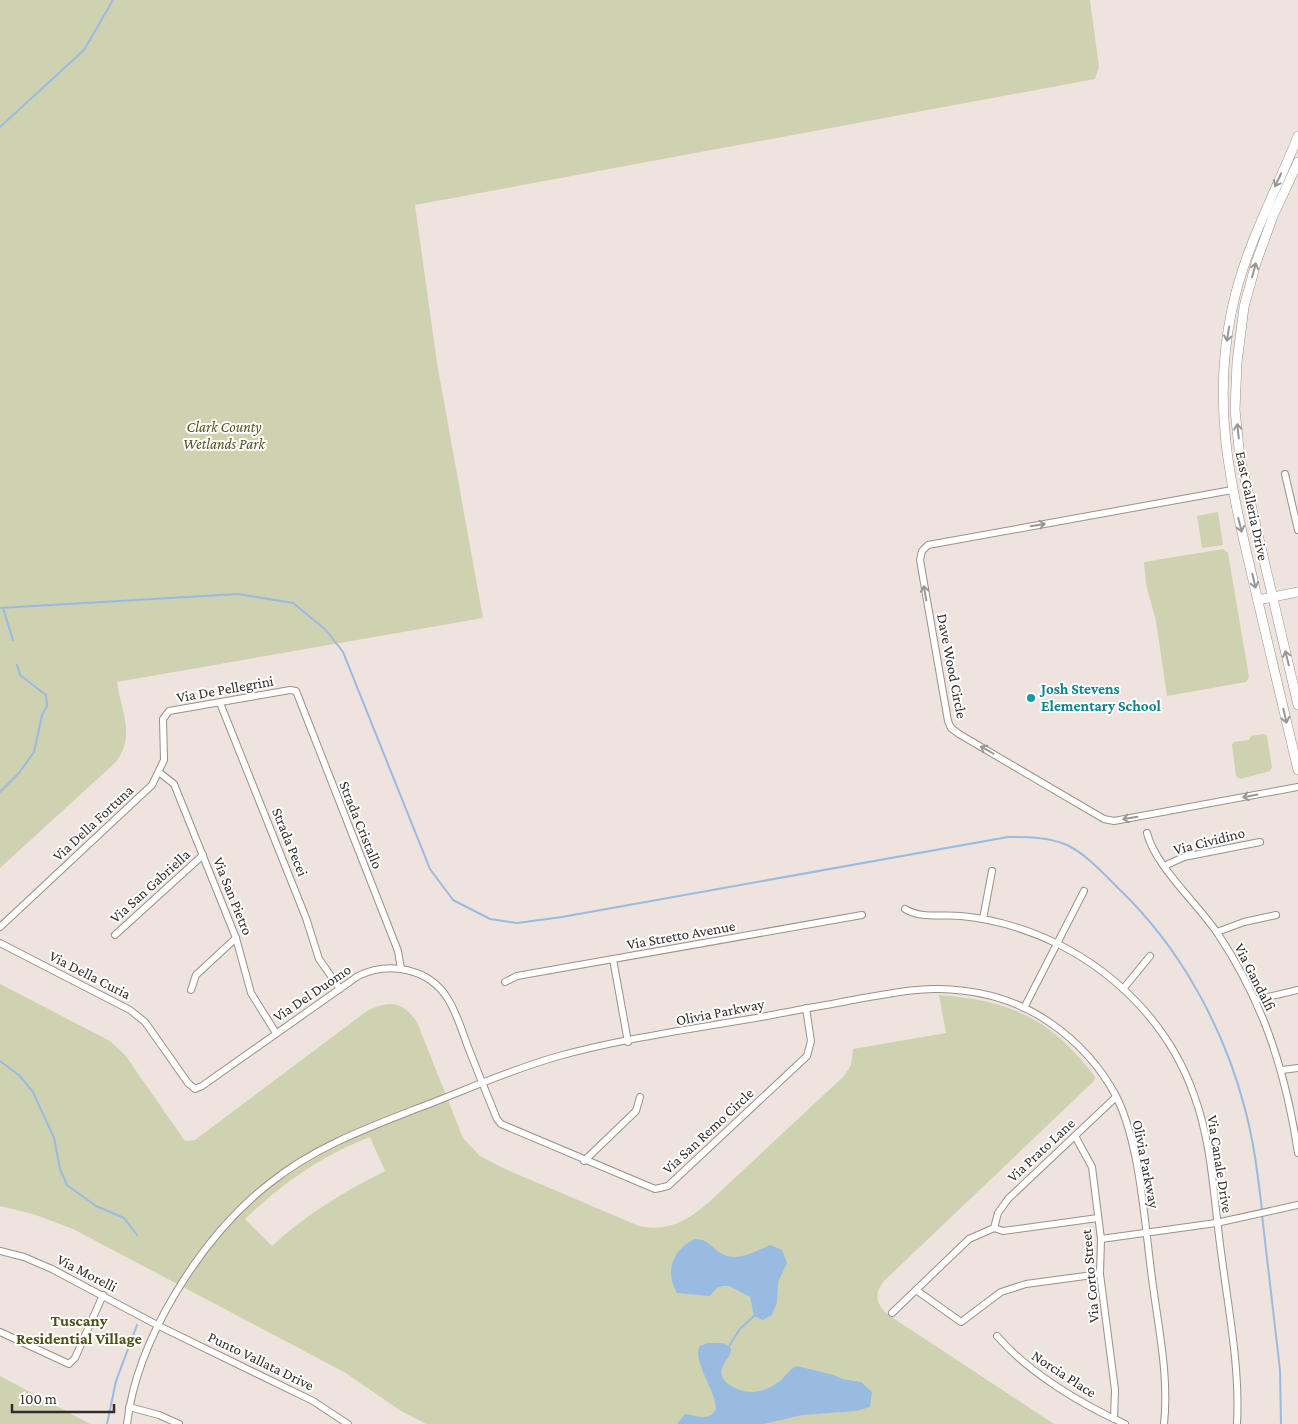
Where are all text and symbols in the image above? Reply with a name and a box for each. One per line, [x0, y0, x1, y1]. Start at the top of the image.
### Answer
one-way arrow [1273, 172, 1282, 187]
one-way arrow [1250, 263, 1259, 279]
one-way arrow [1223, 326, 1233, 342]
park label: Clark County Wetlands Park [183, 419, 266, 452]
one-way arrow [1233, 423, 1243, 439]
street label: East Galleria Drive [1233, 450, 1271, 562]
one-way arrow [1236, 517, 1245, 533]
one-way arrow [1030, 520, 1046, 530]
one-way arrow [1250, 572, 1259, 588]
one-way arrow [920, 585, 930, 601]
street label: Dave Wood Circle [934, 612, 970, 720]
one-way arrow [1282, 650, 1291, 666]
street label: Via De Pellegrini [175, 673, 275, 706]
place label: Josh Stevens Elementary School [1039, 681, 1161, 714]
marker: Josh Stevens Elementary School [1025, 692, 1037, 704]
one-way arrow [1281, 707, 1290, 723]
one-way arrow [980, 745, 994, 755]
street label: Strada Cristallo [336, 779, 386, 871]
street label: Via Della Fortuna [50, 782, 137, 864]
one-way arrow [1242, 792, 1258, 802]
street label: Strada Pecei [269, 806, 311, 878]
one-way arrow [1123, 814, 1139, 824]
street label: Via Cividino [1172, 824, 1246, 858]
street label: Via San Gabriella [107, 846, 193, 926]
street label: Via San Pietro [210, 855, 256, 937]
street label: Via Stretto Avenue [626, 918, 737, 952]
street label: Via Gandalfi [1231, 941, 1279, 1013]
street label: Via Della Curia [47, 948, 133, 1002]
street label: Via Del Duomo [270, 961, 354, 1025]
street label: Olivia Parkway [674, 996, 766, 1029]
street label: Via San Remo Circle [659, 1085, 757, 1177]
street label: Via Canale Drive [1204, 1114, 1236, 1214]
street label: Via Prato Lane [1004, 1115, 1078, 1185]
street label: Olivia Parkway [1129, 1118, 1162, 1210]
street label: Via Corto Street [1078, 1228, 1102, 1323]
street label: Via Morelli [54, 1251, 120, 1295]
district label: Tuscany Residential Village [16, 1312, 142, 1347]
street label: Punto Vallata Drive [206, 1328, 317, 1394]
street label: Norcia Place [1029, 1347, 1099, 1401]
scale bar [12, 1382, 115, 1414]
text: 100 m [20, 1391, 57, 1407]

